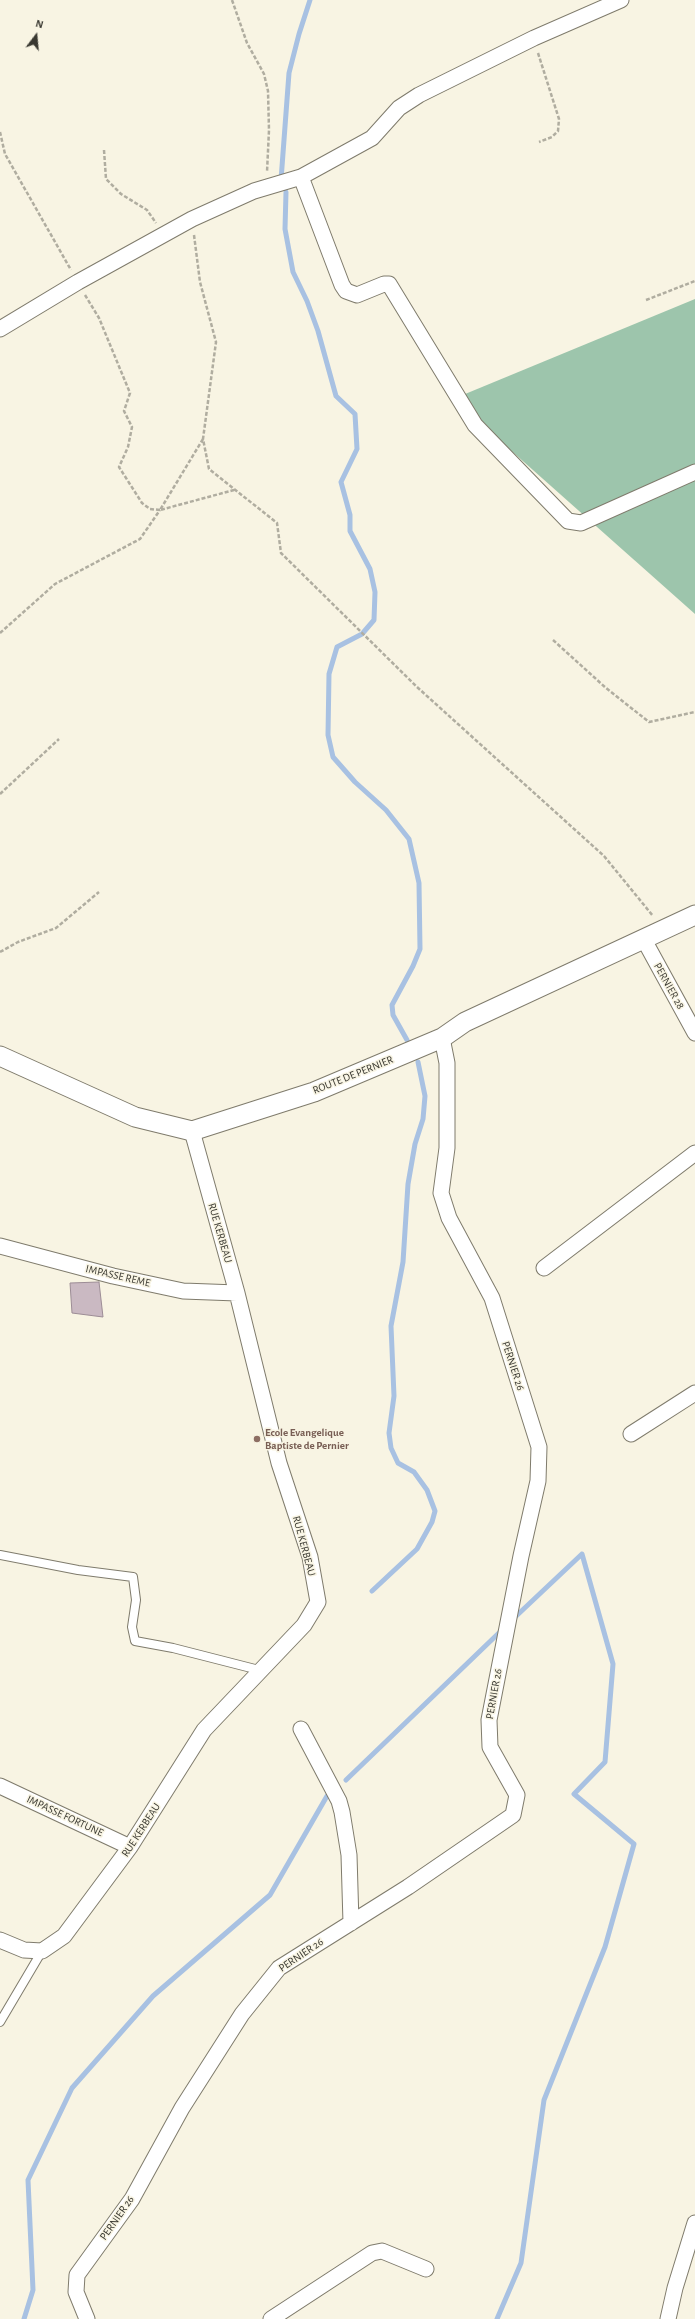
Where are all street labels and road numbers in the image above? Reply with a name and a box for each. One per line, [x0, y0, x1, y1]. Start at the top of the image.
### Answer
street label: PERNIER 28 [651, 960, 687, 1012]
street label: ROUTE DE PERNIER [311, 1053, 395, 1097]
street label: RUE KERBEAU [205, 1202, 235, 1264]
street label: IMPASSE REME [84, 1262, 152, 1290]
street label: PERNIER 26 [499, 1340, 527, 1392]
street label: RUE KERBEAU [290, 1515, 318, 1577]
street label: PERNIER 26 [483, 1668, 505, 1720]
street label: IMPASSE FORTUNE [25, 1792, 105, 1840]
street label: RUE KERBEAU [119, 1801, 163, 1859]
street label: PERNIER 26 [276, 1935, 326, 1975]
street label: PERNIER 26 [97, 2193, 137, 2243]

